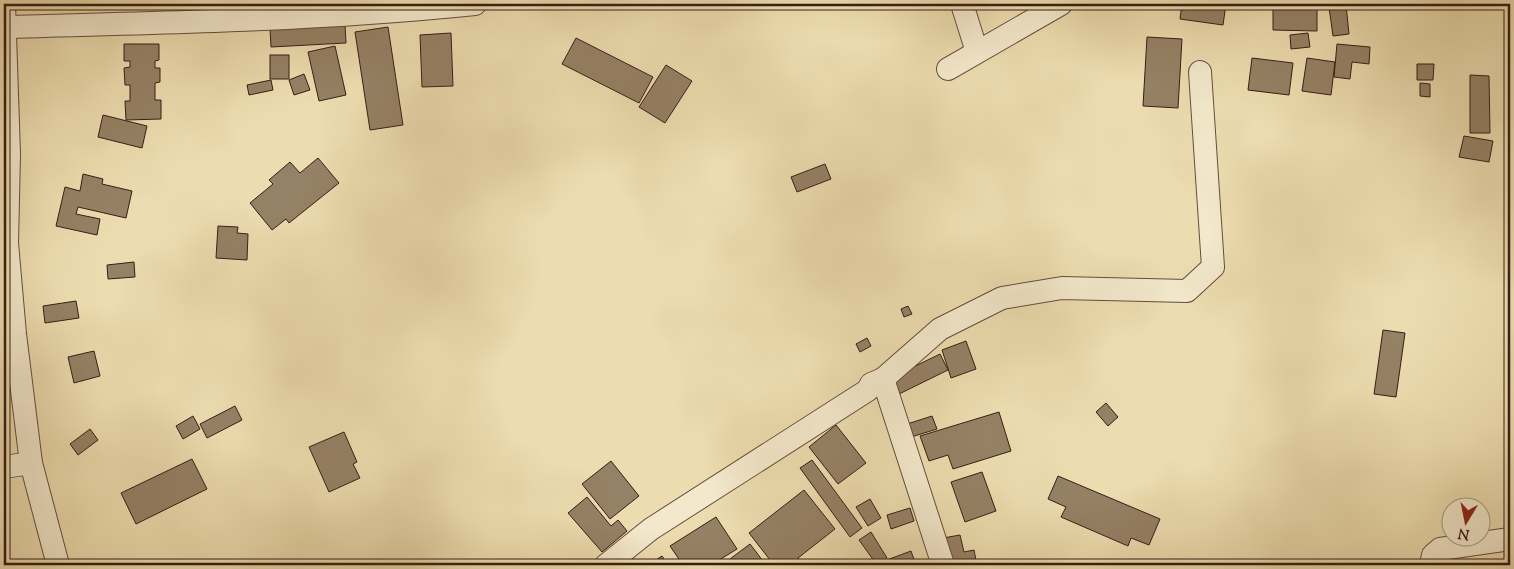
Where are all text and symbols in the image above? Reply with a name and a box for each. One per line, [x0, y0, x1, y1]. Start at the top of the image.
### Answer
north arrow [1442, 496, 1492, 546]
text: N [1457, 522, 1471, 544]

